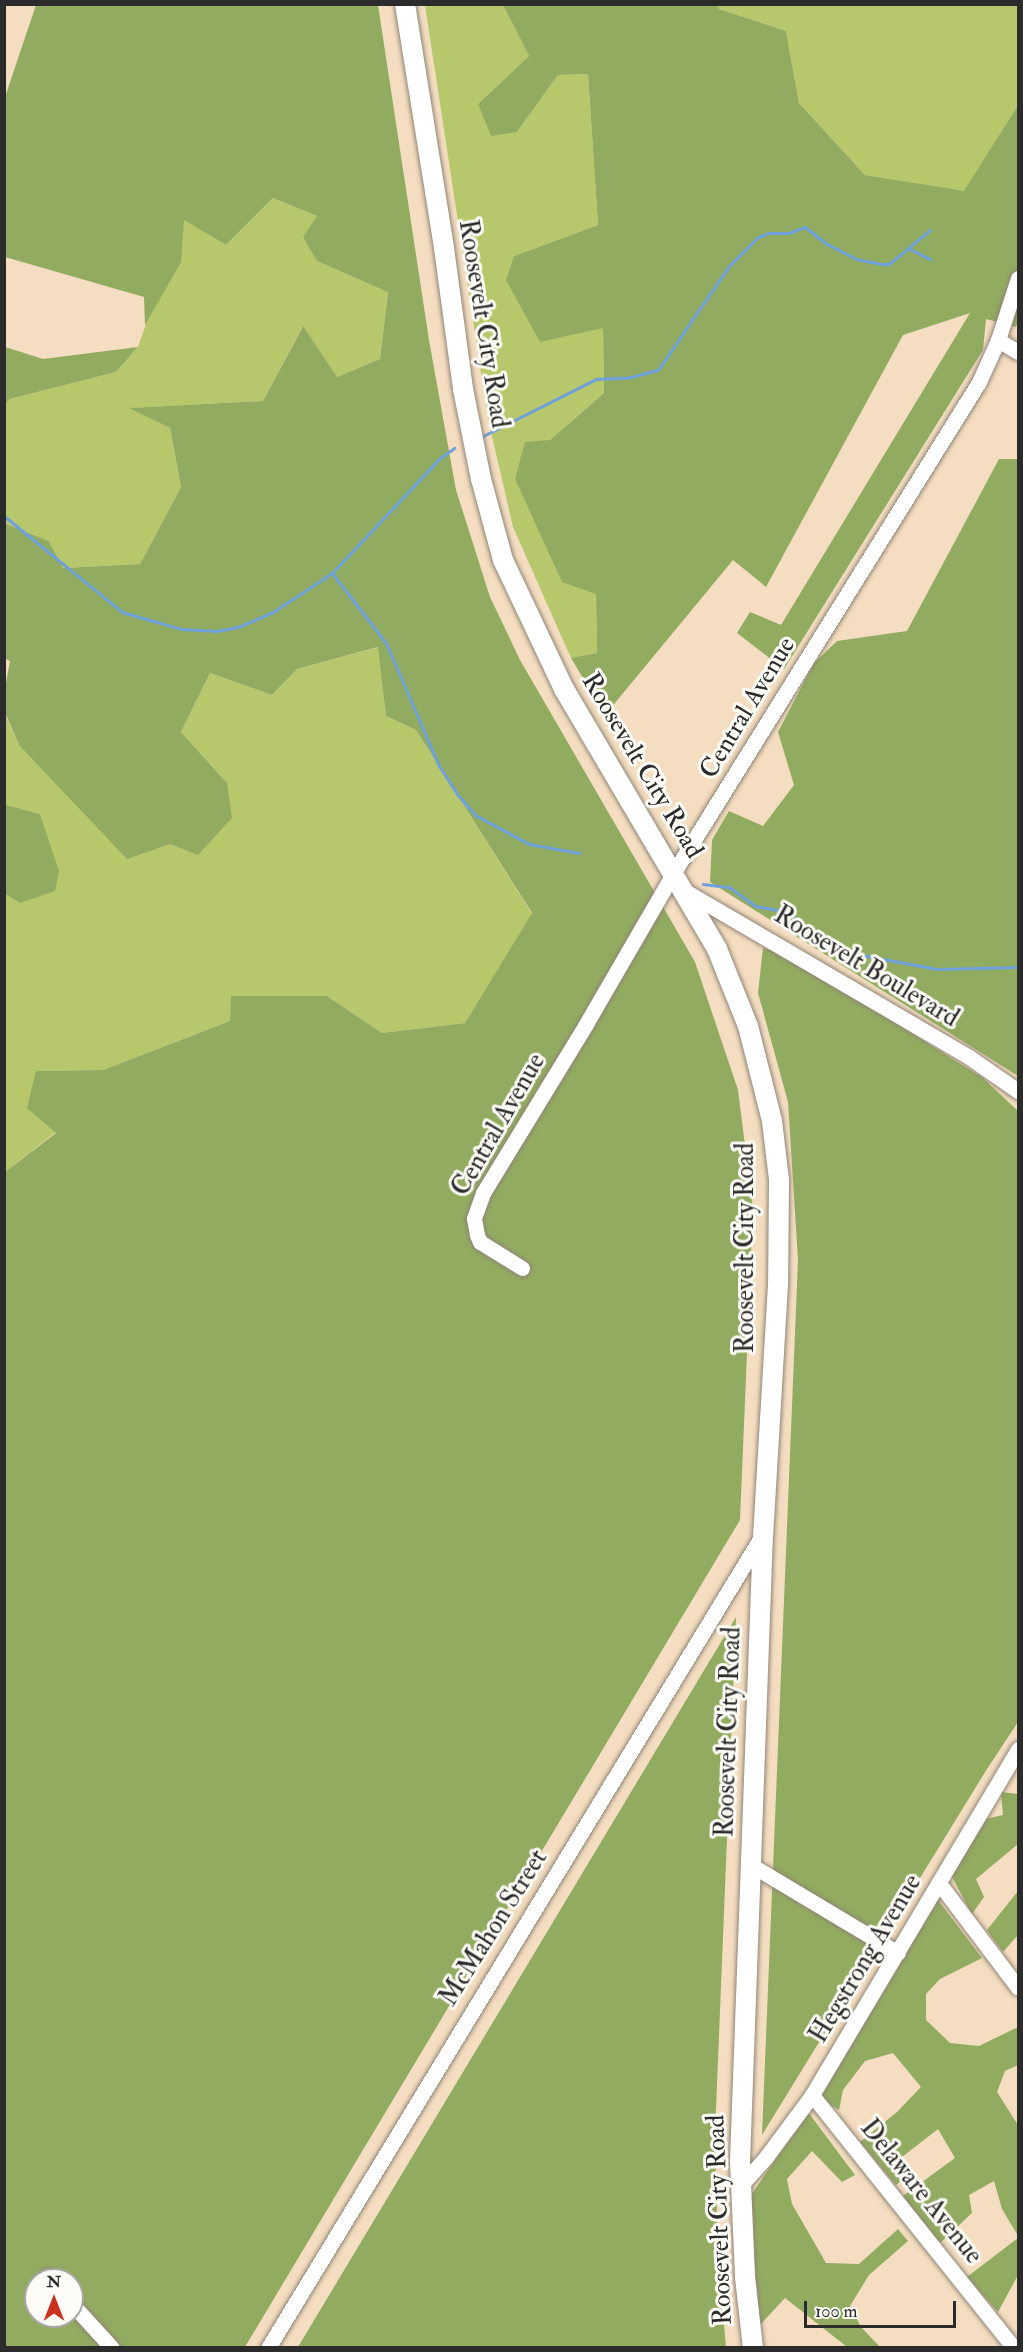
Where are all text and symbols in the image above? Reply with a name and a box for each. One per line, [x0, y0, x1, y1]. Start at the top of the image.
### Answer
street label: Roosevelt City Road [451, 218, 515, 430]
street label: Central Avenue [694, 632, 802, 784]
street label: Roosevelt City Road [574, 668, 710, 864]
street label: Roosevelt Boulevard [768, 900, 964, 1034]
street label: Central Avenue [446, 1048, 552, 1202]
street label: Roosevelt City Road [730, 1143, 762, 1353]
street label: Roosevelt City Road [710, 1626, 748, 1838]
street label: McMahon Street [433, 1844, 555, 2012]
street label: Hegstrong Avenue [803, 1869, 929, 2049]
street label: Delaware Avenue [853, 2113, 989, 2271]
street label: Roosevelt City Road [701, 2114, 739, 2326]
north arrow [24, 2268, 84, 2328]
text: N [47, 2272, 61, 2292]
scale bar [807, 2289, 958, 2327]
text: 100 m [815, 2300, 858, 2323]

